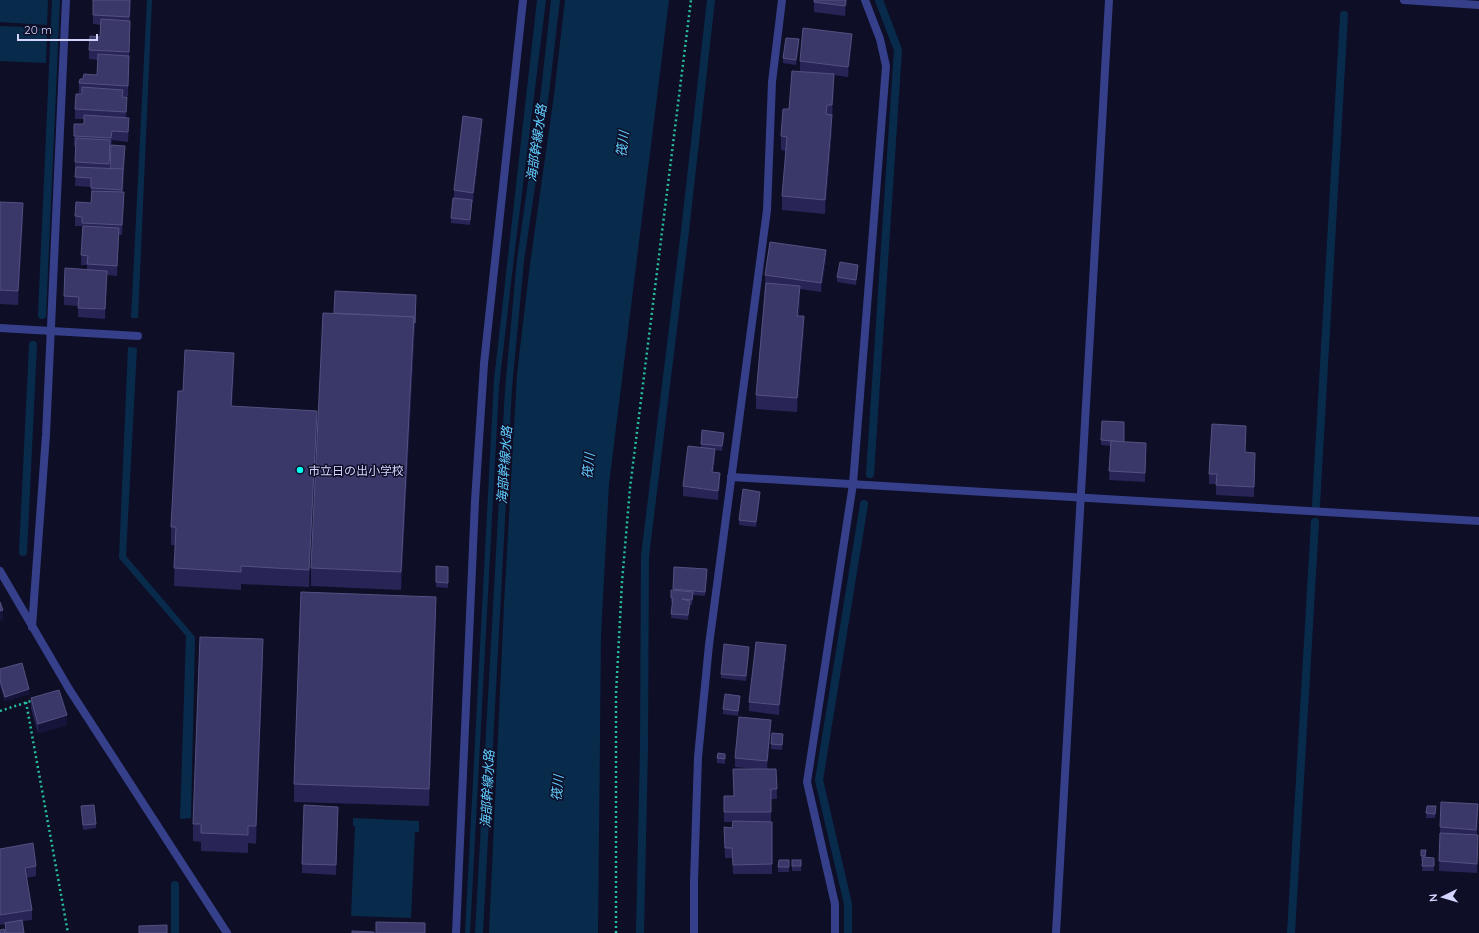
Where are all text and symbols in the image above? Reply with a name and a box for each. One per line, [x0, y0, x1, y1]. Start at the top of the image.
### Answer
scale bar [18, 16, 97, 42]
text: 20 m [24, 22, 52, 37]
water label: 海部幹線水路 [523, 102, 549, 183]
water label: 筏川 [612, 128, 632, 158]
water label: 海部幹線水路 [493, 425, 515, 504]
water label: 筏川 [579, 450, 598, 480]
place label: 市立日の出小学校 [308, 463, 404, 478]
marker: 市立日の出小学校 [295, 465, 305, 475]
water label: 海部幹線水路 [477, 749, 497, 828]
water label: 筏川 [548, 772, 566, 802]
north arrow [1423, 877, 1463, 917]
text: N [1426, 893, 1440, 903]

